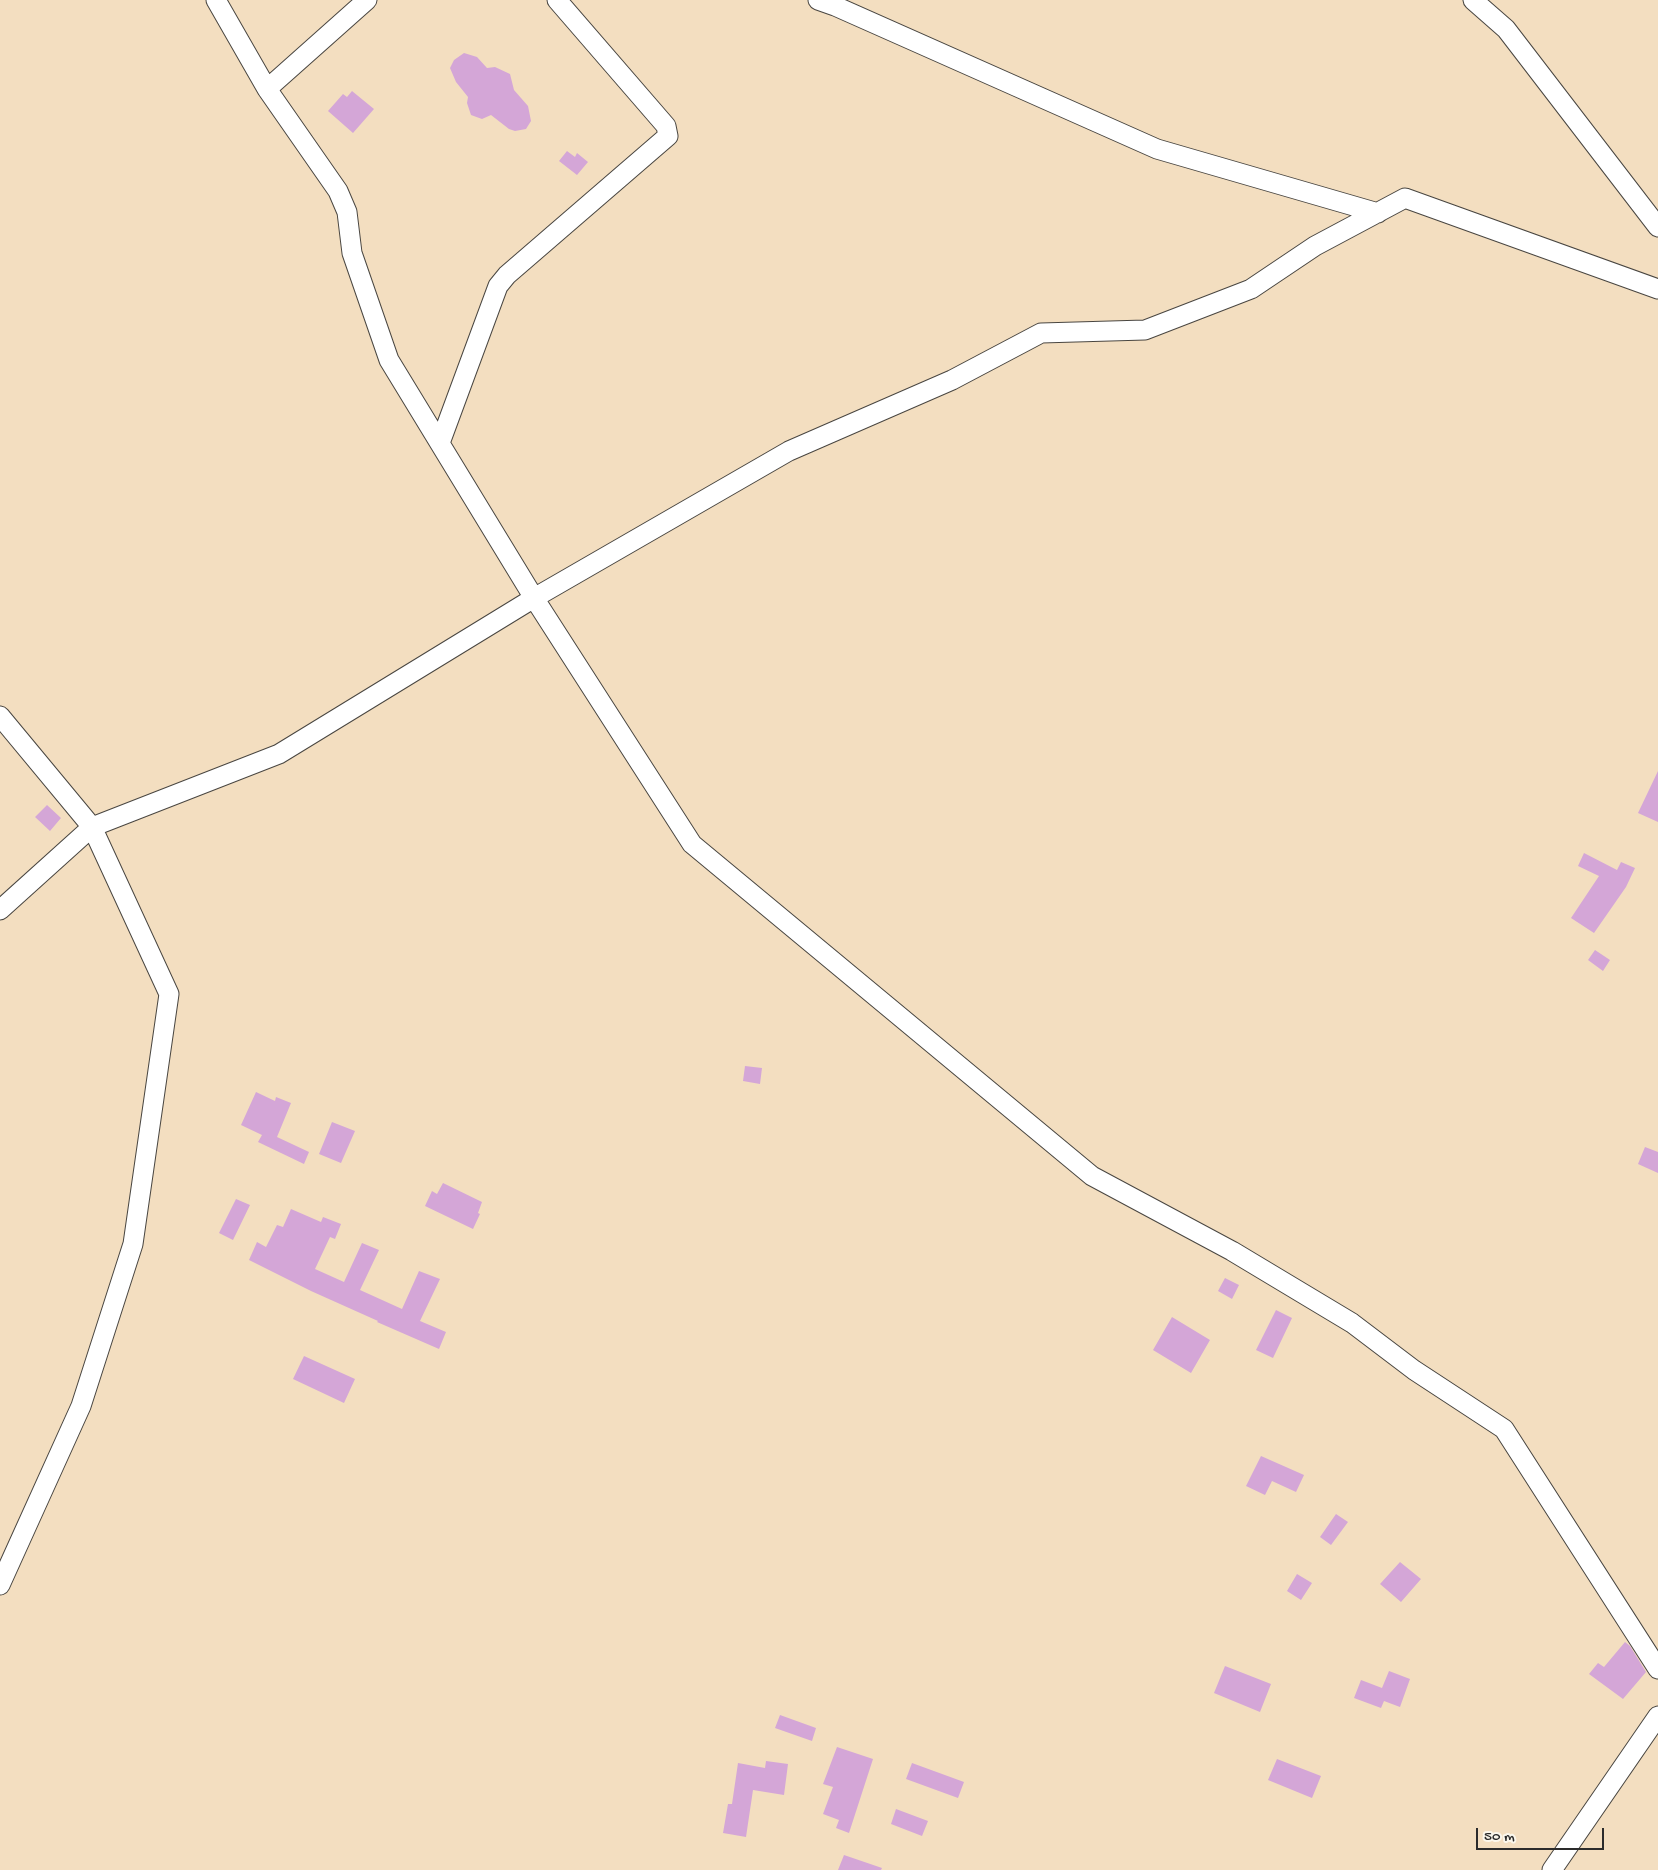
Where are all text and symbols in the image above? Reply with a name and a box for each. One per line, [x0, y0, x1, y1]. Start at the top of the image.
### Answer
scale bar [1478, 1818, 1606, 1850]
text: 50 m [1484, 1828, 1515, 1846]

